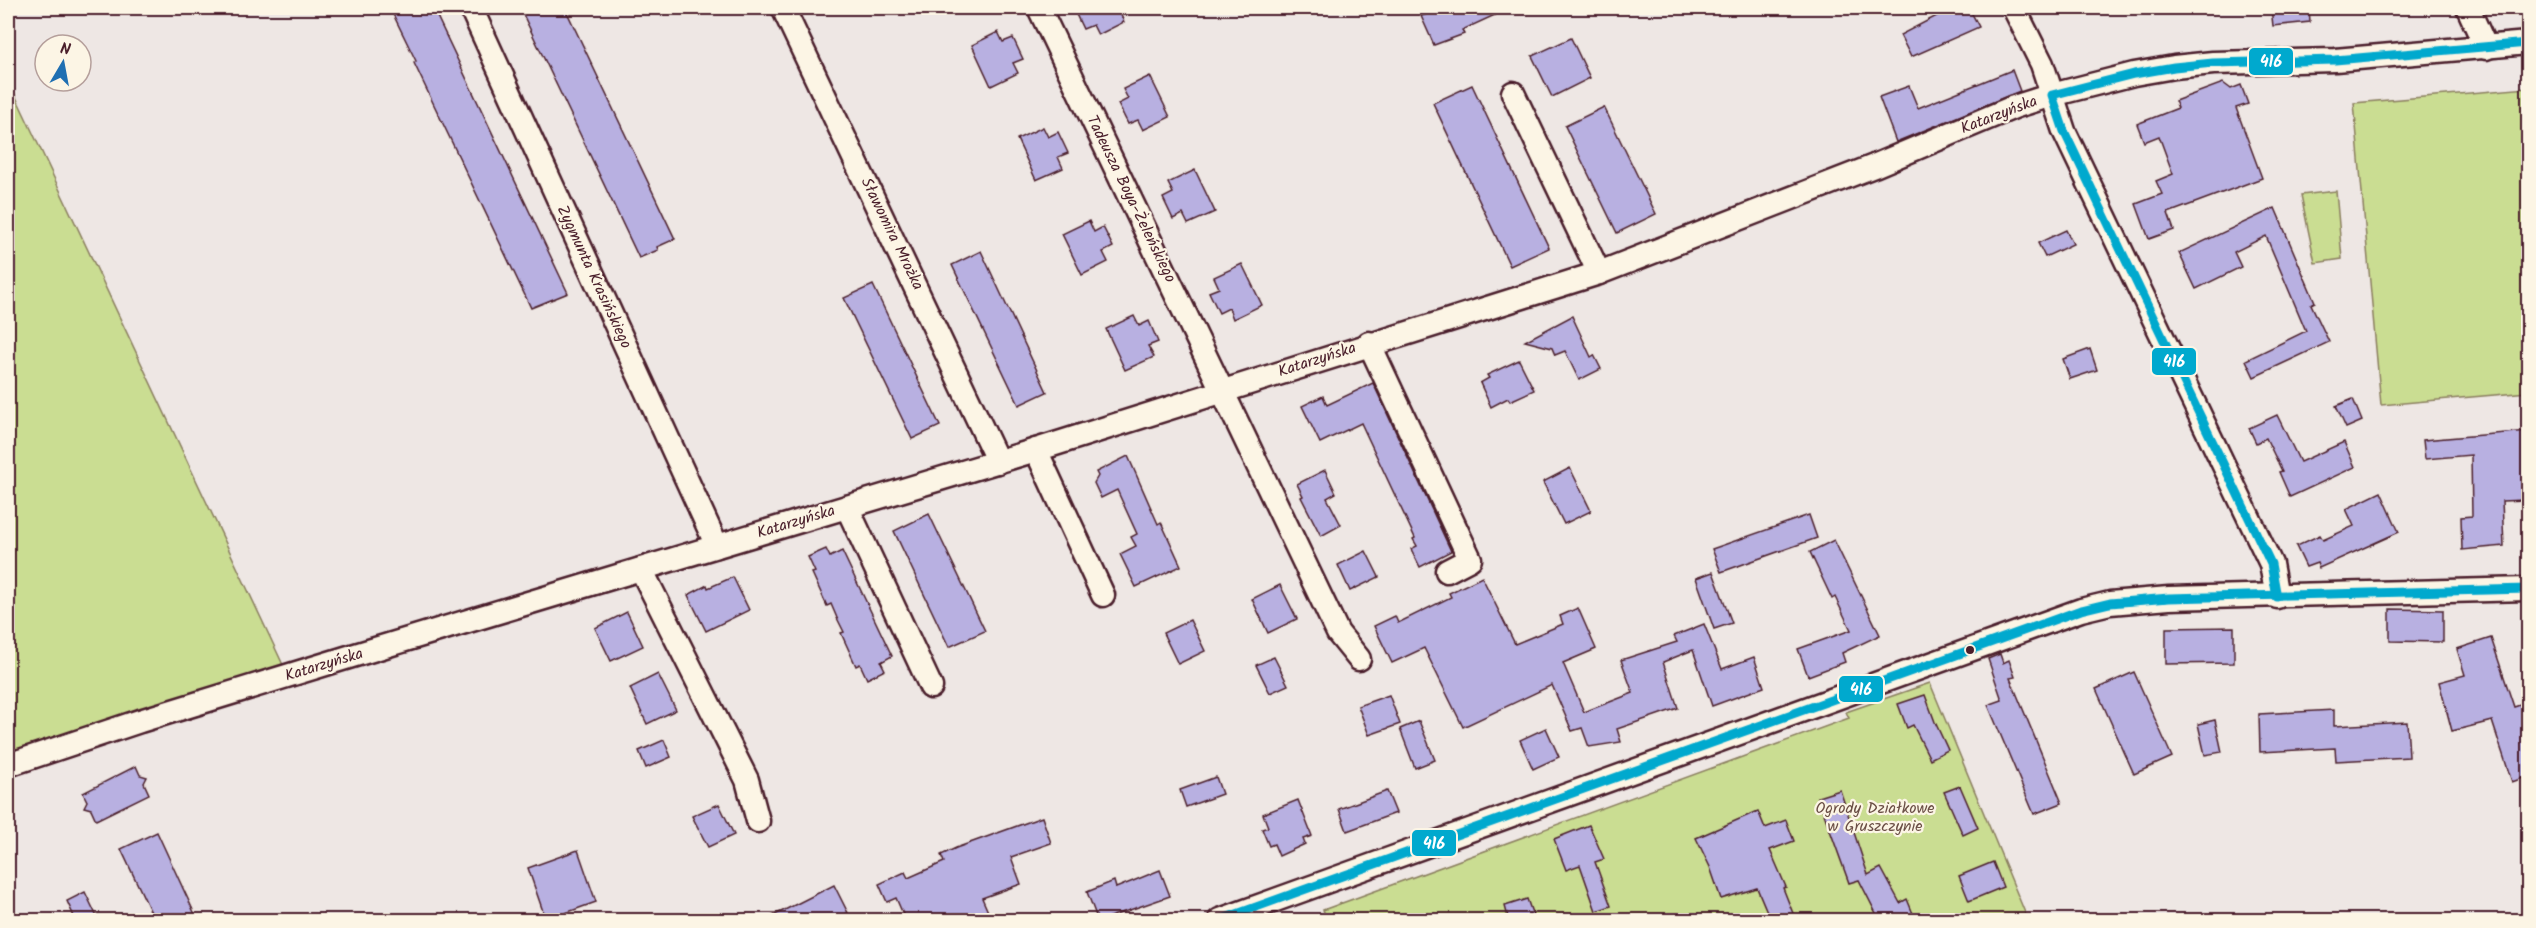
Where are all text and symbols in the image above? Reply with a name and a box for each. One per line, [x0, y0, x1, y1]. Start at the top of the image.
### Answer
north arrow [33, 33, 93, 93]
text: N [58, 37, 72, 63]
line badge: 416 [2248, 47, 2294, 76]
text: 416 [2260, 50, 2282, 75]
street label: Katarzyńska [1957, 89, 2041, 141]
street label: Tadeusza Boya-Żeleńskiego [1080, 111, 1182, 287]
street label: Sławomira Mrożka [854, 173, 930, 295]
street label: Zygmunta Krasińskiego [550, 201, 638, 353]
street label: Katarzyńska [1275, 336, 1359, 384]
line badge: 416 [2151, 347, 2197, 376]
text: 416 [2163, 350, 2185, 375]
street label: Katarzyńska [754, 498, 838, 546]
street label: Katarzyńska [282, 641, 366, 689]
unlabelled marker [1964, 644, 1976, 656]
line badge: 416 [1838, 675, 1884, 703]
text: 416 [1850, 678, 1872, 703]
park label: Ogrody Działkowe w Gruszczynie [1815, 796, 1935, 839]
line badge: 416 [1411, 829, 1457, 857]
text: 416 [1423, 832, 1445, 857]

